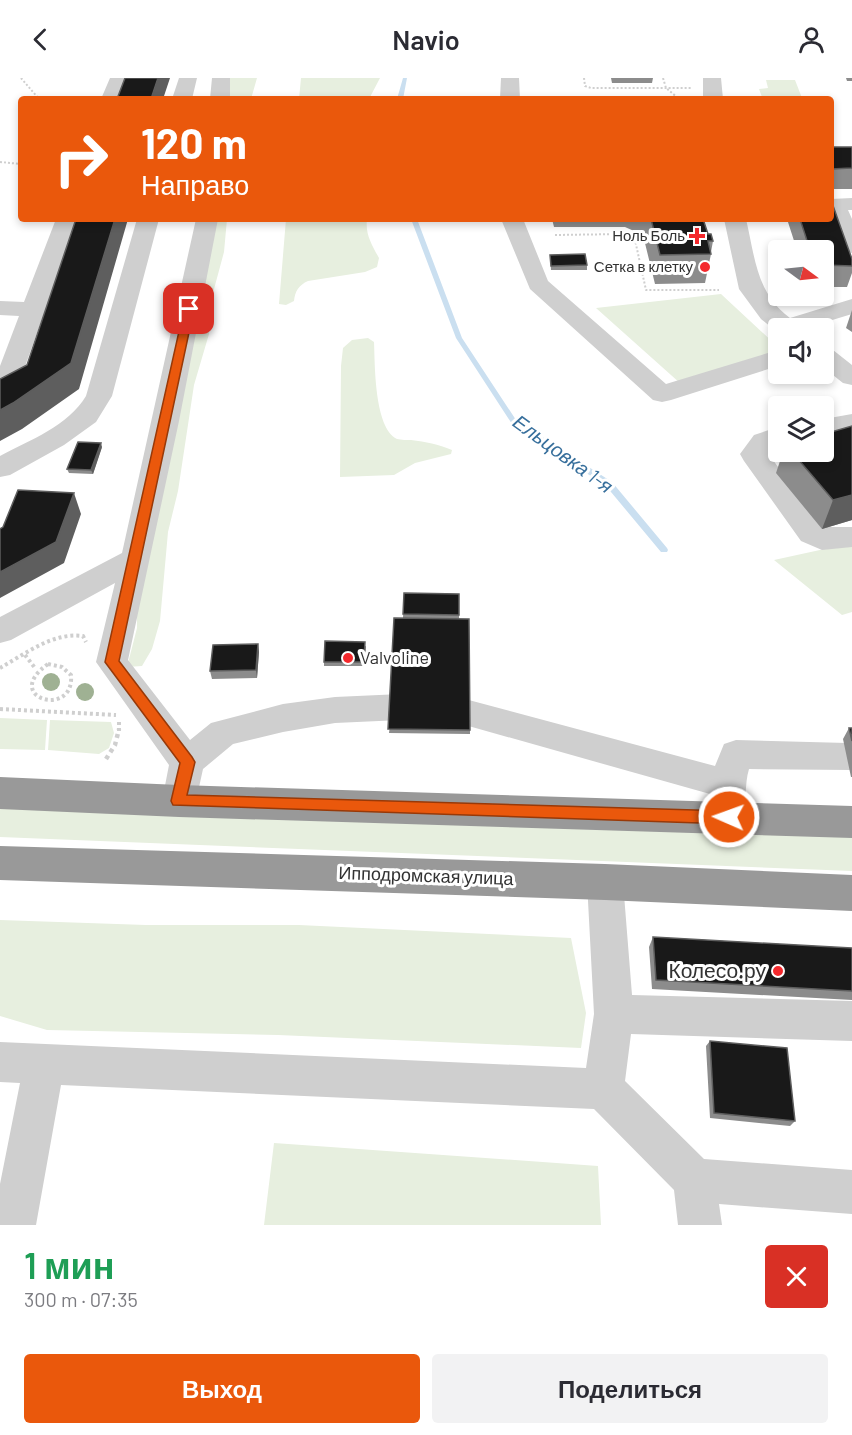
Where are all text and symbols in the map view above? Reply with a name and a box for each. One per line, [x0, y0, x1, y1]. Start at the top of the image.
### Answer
icon: back [24, 23, 57, 56]
text: Navio [392, 23, 460, 55]
icon: person [795, 23, 828, 56]
text: 120 m [141, 117, 247, 167]
icon: right [42, 120, 120, 198]
text: Направо [141, 168, 249, 200]
place label: Ноль Боль [612, 226, 685, 244]
marker: Ноль Боль [690, 229, 704, 243]
north arrow [768, 240, 834, 306]
map controls [768, 240, 834, 462]
place label: Сетка в клетку [594, 257, 693, 275]
marker: Сетка в клетку [698, 260, 712, 274]
pin [163, 283, 214, 334]
icon: arrive [172, 292, 205, 325]
button: sound [768, 318, 834, 384]
button: layers [768, 396, 834, 462]
water label: Ельцовка 1-я [509, 409, 619, 498]
place label: Valvoline [360, 646, 429, 668]
marker: Valvoline [341, 651, 355, 665]
position arrow [697, 785, 761, 849]
street label: Ипподромская улица [338, 861, 515, 889]
place label: Колесо.ру [668, 957, 766, 982]
marker: Колесо.ру [771, 964, 785, 978]
text: 1 мин [24, 1243, 114, 1286]
button: close [765, 1245, 828, 1308]
text: 300 m · 07:35 [24, 1287, 138, 1311]
button: Выход [24, 1354, 420, 1423]
button: Поделиться [432, 1354, 828, 1423]

